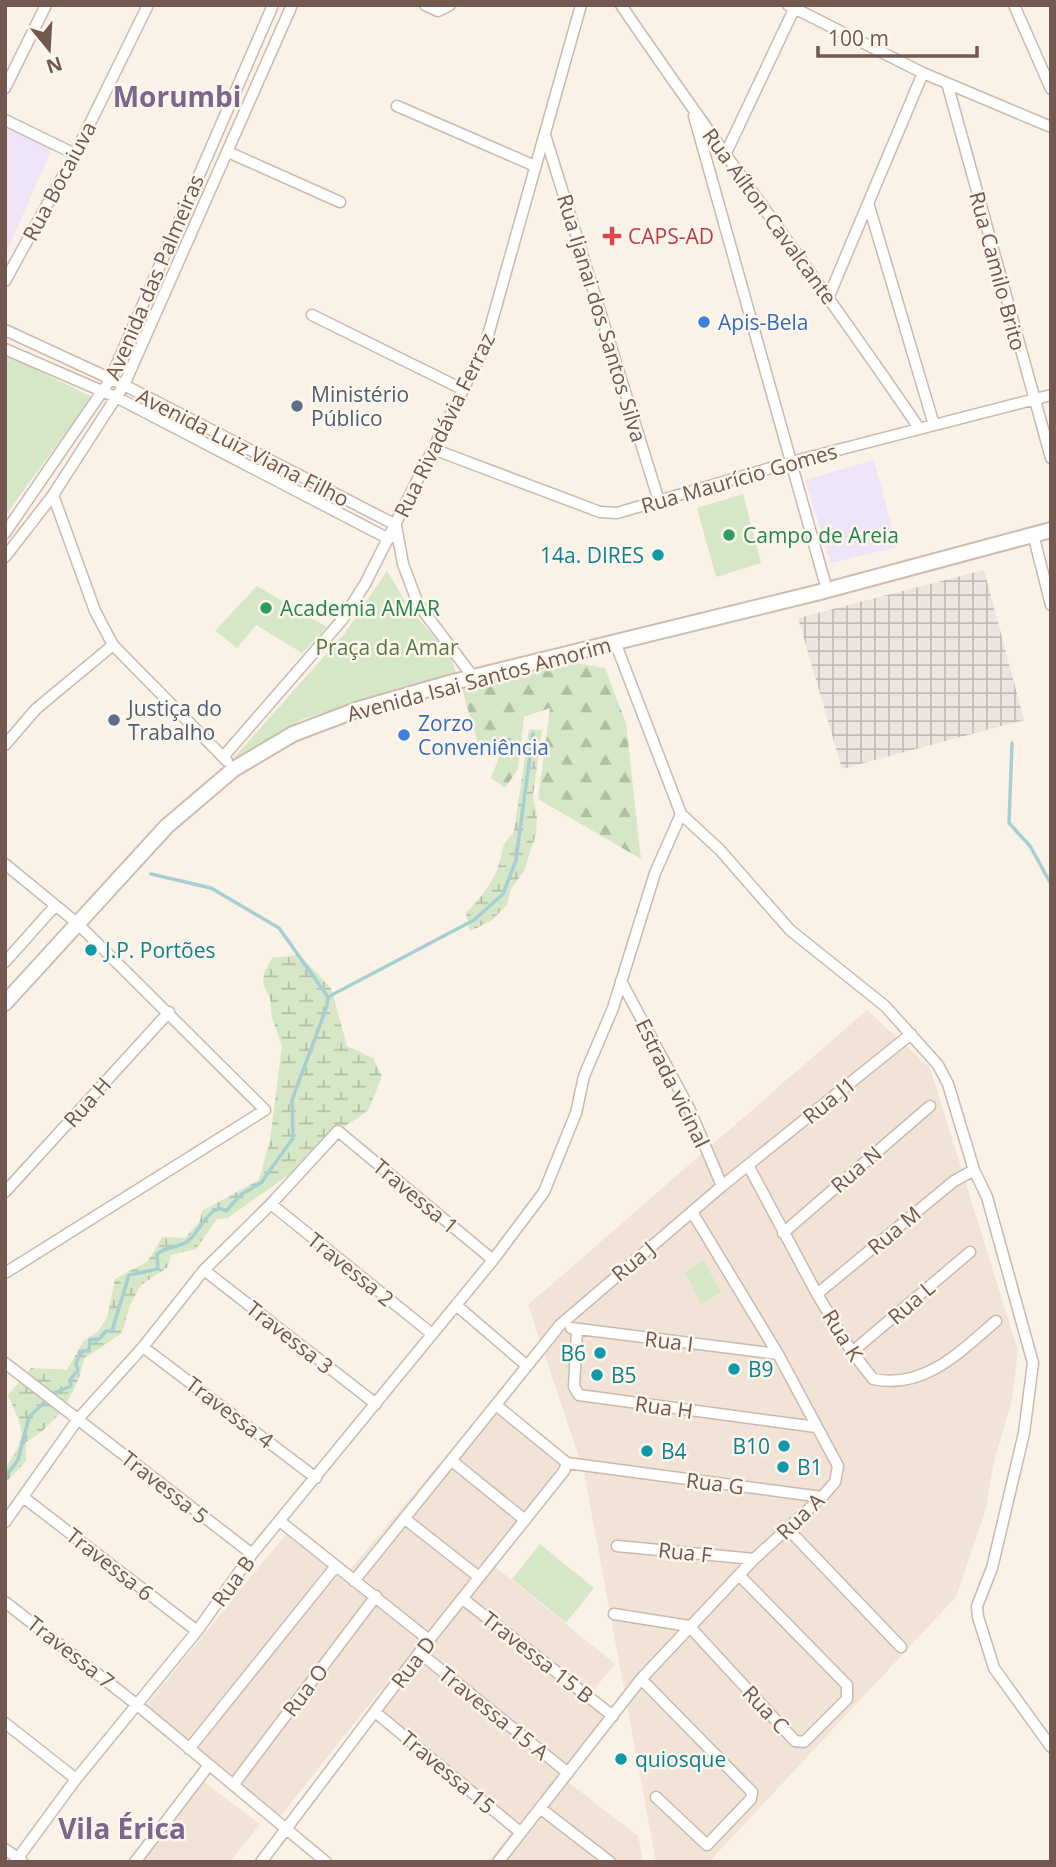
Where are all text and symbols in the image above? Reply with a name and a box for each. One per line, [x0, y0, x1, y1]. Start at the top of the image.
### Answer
north arrow [14, 14, 84, 84]
scale bar [818, 14, 977, 58]
text: 100 m [828, 24, 889, 52]
text: N [43, 50, 66, 80]
district label: Morumbi [113, 77, 241, 115]
street label: Rua Bocaiuva [16, 116, 102, 246]
street label: Rua Aílton Cavalcante [697, 122, 843, 310]
street label: Avenida das Palmeiras [98, 170, 210, 384]
street label: Rua Camilo Brito [963, 188, 1033, 354]
street label: Rua Ijanai dos Santos Silva [551, 191, 653, 445]
place label: CAPS-AD [628, 222, 714, 250]
marker: CAPS-AD [602, 226, 622, 246]
place label: Apis-Bela [718, 308, 809, 336]
marker: Apis-Bela [696, 314, 712, 330]
street label: Rua Rivadávia Ferraz [387, 328, 501, 522]
place label: Ministério Público [311, 380, 409, 432]
street label: Avenida Luiz Viana Filho [132, 381, 354, 513]
marker: Ministério Público [289, 398, 305, 414]
street label: Rua Maurício Gomes [638, 437, 840, 519]
place label: Campo de Areia [743, 521, 899, 549]
marker: Campo de Areia [721, 527, 737, 543]
place label: 14a. DIRES [540, 541, 644, 569]
marker: 14a. DIRES [650, 547, 666, 563]
place label: Academia AMAR [280, 594, 440, 622]
marker: Academia AMAR [258, 600, 274, 616]
street label: Avenida Isai Santos Amorim [344, 630, 614, 728]
park label: Praça da Amar [315, 633, 459, 661]
place label: Justiça do Trabalho [126, 694, 222, 746]
place label: Zorzo Conveniência [418, 709, 549, 761]
marker: Justiça do Trabalho [106, 712, 122, 728]
marker: Zorzo Conveniência [396, 727, 412, 743]
place label: J.P. Portões [103, 936, 216, 964]
marker: J.P. Portões [83, 942, 99, 958]
street label: Estrada vicinal [630, 1014, 716, 1152]
street label: Rua J1 [797, 1070, 861, 1130]
street label: Rua H [57, 1071, 117, 1133]
street label: Rua N [825, 1139, 887, 1199]
street label: Travessa 1 [367, 1152, 465, 1240]
street label: Rua M [861, 1199, 927, 1261]
street label: Travessa 2 [302, 1226, 400, 1312]
street label: Rua J [605, 1235, 661, 1287]
street label: Rua L [881, 1274, 941, 1330]
street label: Travessa 3 [241, 1294, 339, 1380]
street label: Rua K [816, 1304, 870, 1366]
street label: Rua I [643, 1324, 695, 1358]
place label: B6 [560, 1339, 586, 1367]
marker: B6 [592, 1345, 608, 1361]
place label: B9 [748, 1355, 774, 1383]
place label: B5 [611, 1361, 637, 1389]
marker: B9 [726, 1361, 742, 1377]
marker: B5 [589, 1367, 605, 1383]
street label: Travessa 4 [180, 1370, 280, 1454]
street label: Rua H [633, 1389, 695, 1425]
place label: B10 [732, 1432, 770, 1460]
place label: B4 [661, 1437, 687, 1465]
marker: B10 [776, 1438, 792, 1454]
marker: B4 [639, 1443, 655, 1459]
street label: Travessa 5 [116, 1444, 214, 1530]
place label: B1 [797, 1453, 823, 1481]
marker: B1 [775, 1459, 791, 1475]
street label: Rua G [684, 1466, 746, 1500]
street label: Rua A [770, 1486, 830, 1546]
street label: Travessa 6 [61, 1521, 159, 1607]
street label: Rua F [657, 1535, 713, 1569]
street label: Rua B [205, 1550, 261, 1612]
street label: Travessa 15 B [476, 1605, 600, 1709]
street label: Travessa 7 [22, 1609, 120, 1695]
street label: Rua D [384, 1630, 442, 1694]
street label: Rua O [276, 1658, 334, 1722]
street label: Travessa 15 A [433, 1660, 555, 1766]
street label: Rua C [737, 1679, 795, 1739]
street label: Travessa 15 [395, 1724, 501, 1820]
place label: quiosque [635, 1745, 726, 1773]
marker: quiosque [613, 1751, 629, 1767]
district label: Vila Érica [58, 1809, 186, 1847]

